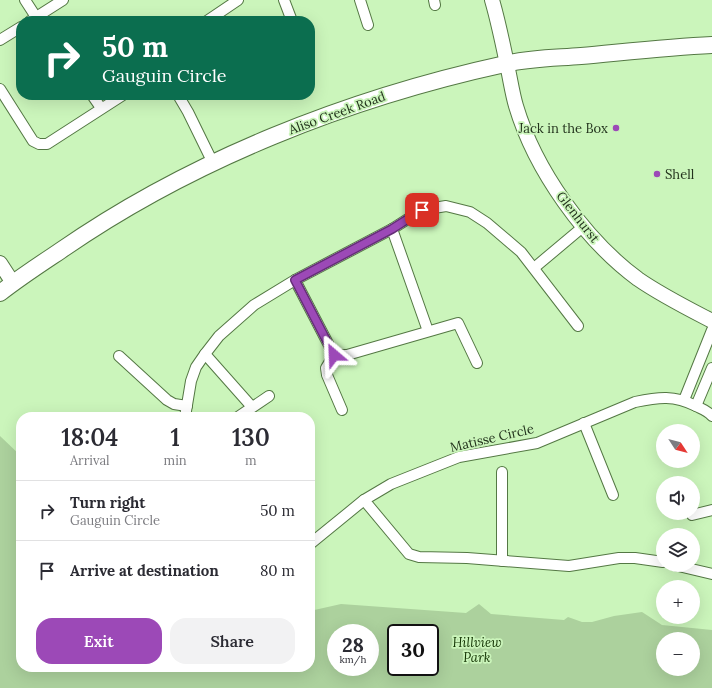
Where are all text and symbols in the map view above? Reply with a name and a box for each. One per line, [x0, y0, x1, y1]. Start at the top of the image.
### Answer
text: 50 m [102, 29, 168, 65]
icon: right [36, 32, 88, 84]
text: Gauguin Circle [102, 64, 227, 87]
street label: Aliso Creek Road [285, 88, 388, 139]
place label: Jack in the Box [518, 120, 608, 137]
marker: Jack in the Box [611, 123, 621, 133]
place label: Shell [665, 166, 695, 183]
marker: Shell [652, 169, 662, 179]
street label: Glenhurst [553, 188, 603, 246]
pin [405, 193, 439, 227]
icon: arrive [411, 199, 433, 221]
position arrow [313, 334, 355, 376]
street label: Matisse Circle [448, 420, 536, 456]
text: 18:04 [61, 422, 118, 453]
text: 1 [170, 422, 180, 453]
text: 130 [232, 422, 270, 453]
north arrow [656, 424, 700, 468]
map controls [656, 424, 700, 676]
text: Arrival [70, 452, 110, 469]
text: min [164, 452, 187, 469]
text: m [245, 452, 257, 469]
button: sound [656, 476, 700, 520]
text: Turn right [70, 493, 146, 512]
icon: right [36, 500, 58, 522]
text: 50 m [260, 501, 295, 520]
text: Gauguin Circle [70, 512, 160, 529]
button: layers [656, 528, 700, 572]
icon: arrive [36, 560, 58, 582]
text: Arrive at destination [70, 561, 219, 580]
text: 80 m [260, 561, 295, 580]
button: + [656, 580, 700, 624]
button: Exit [36, 618, 162, 664]
button: Share [170, 618, 295, 664]
speed limit sign: 30 [387, 624, 439, 676]
text: 28 [342, 632, 364, 657]
button: − [656, 632, 700, 676]
park label: Hillview Park [452, 634, 502, 666]
text: km/h [339, 653, 367, 666]

